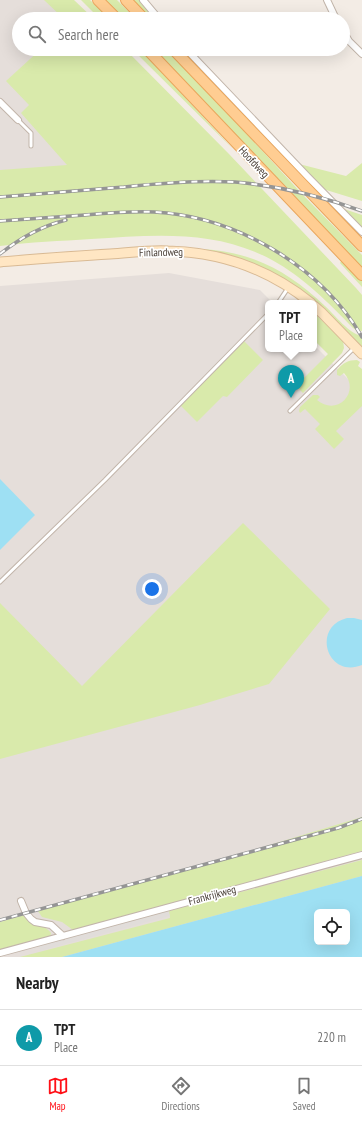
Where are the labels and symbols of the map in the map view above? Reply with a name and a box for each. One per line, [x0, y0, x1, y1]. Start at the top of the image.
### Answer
street label: Hoofdweg [236, 143, 272, 181]
street label: Finlandweg [139, 245, 183, 259]
pin: A [278, 365, 304, 398]
your location [142, 579, 162, 599]
street label: Frankrijkweg [187, 882, 238, 908]

